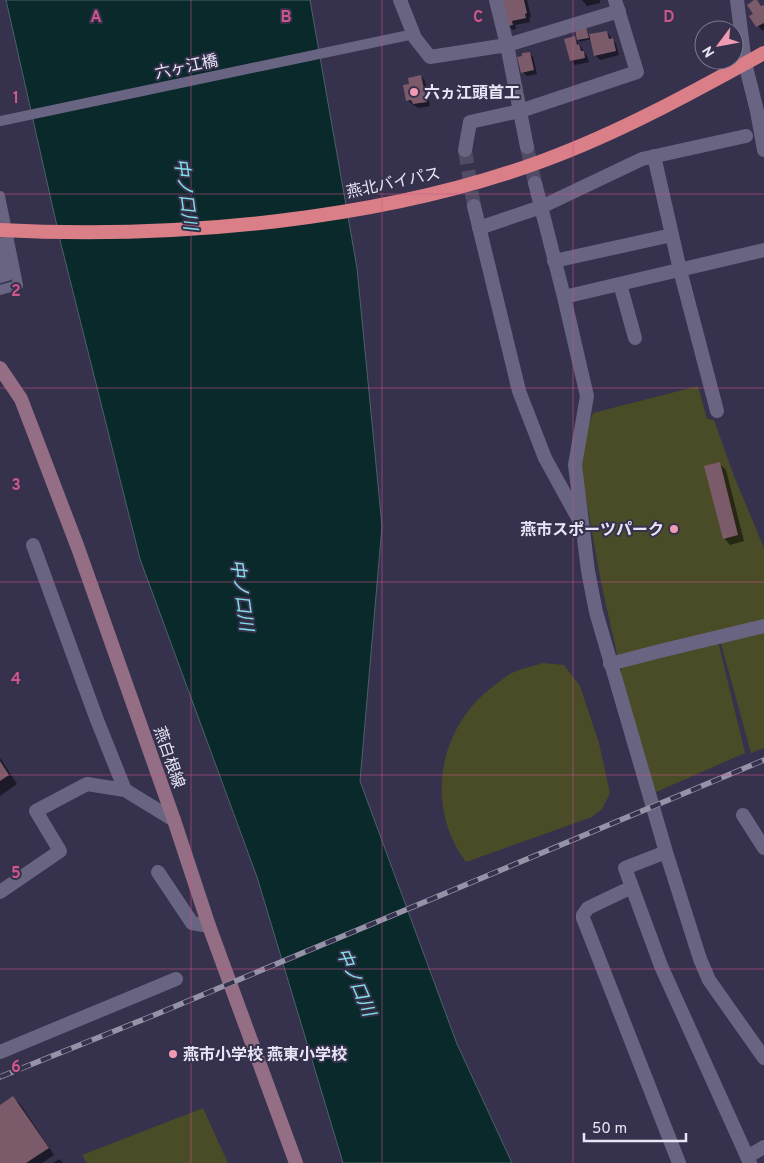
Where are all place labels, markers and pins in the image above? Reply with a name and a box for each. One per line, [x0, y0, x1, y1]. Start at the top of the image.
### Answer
place label: 六ヵ江頭首工 [424, 84, 520, 104]
marker: 六ヵ江頭首工 [408, 86, 420, 98]
place label: 燕市スポーツパーク [520, 521, 664, 541]
marker: 燕市スポーツパーク [668, 523, 680, 535]
place label: 燕市小学校 燕東小学校 [183, 1046, 347, 1066]
marker: 燕市小学校 燕東小学校 [167, 1048, 179, 1060]

